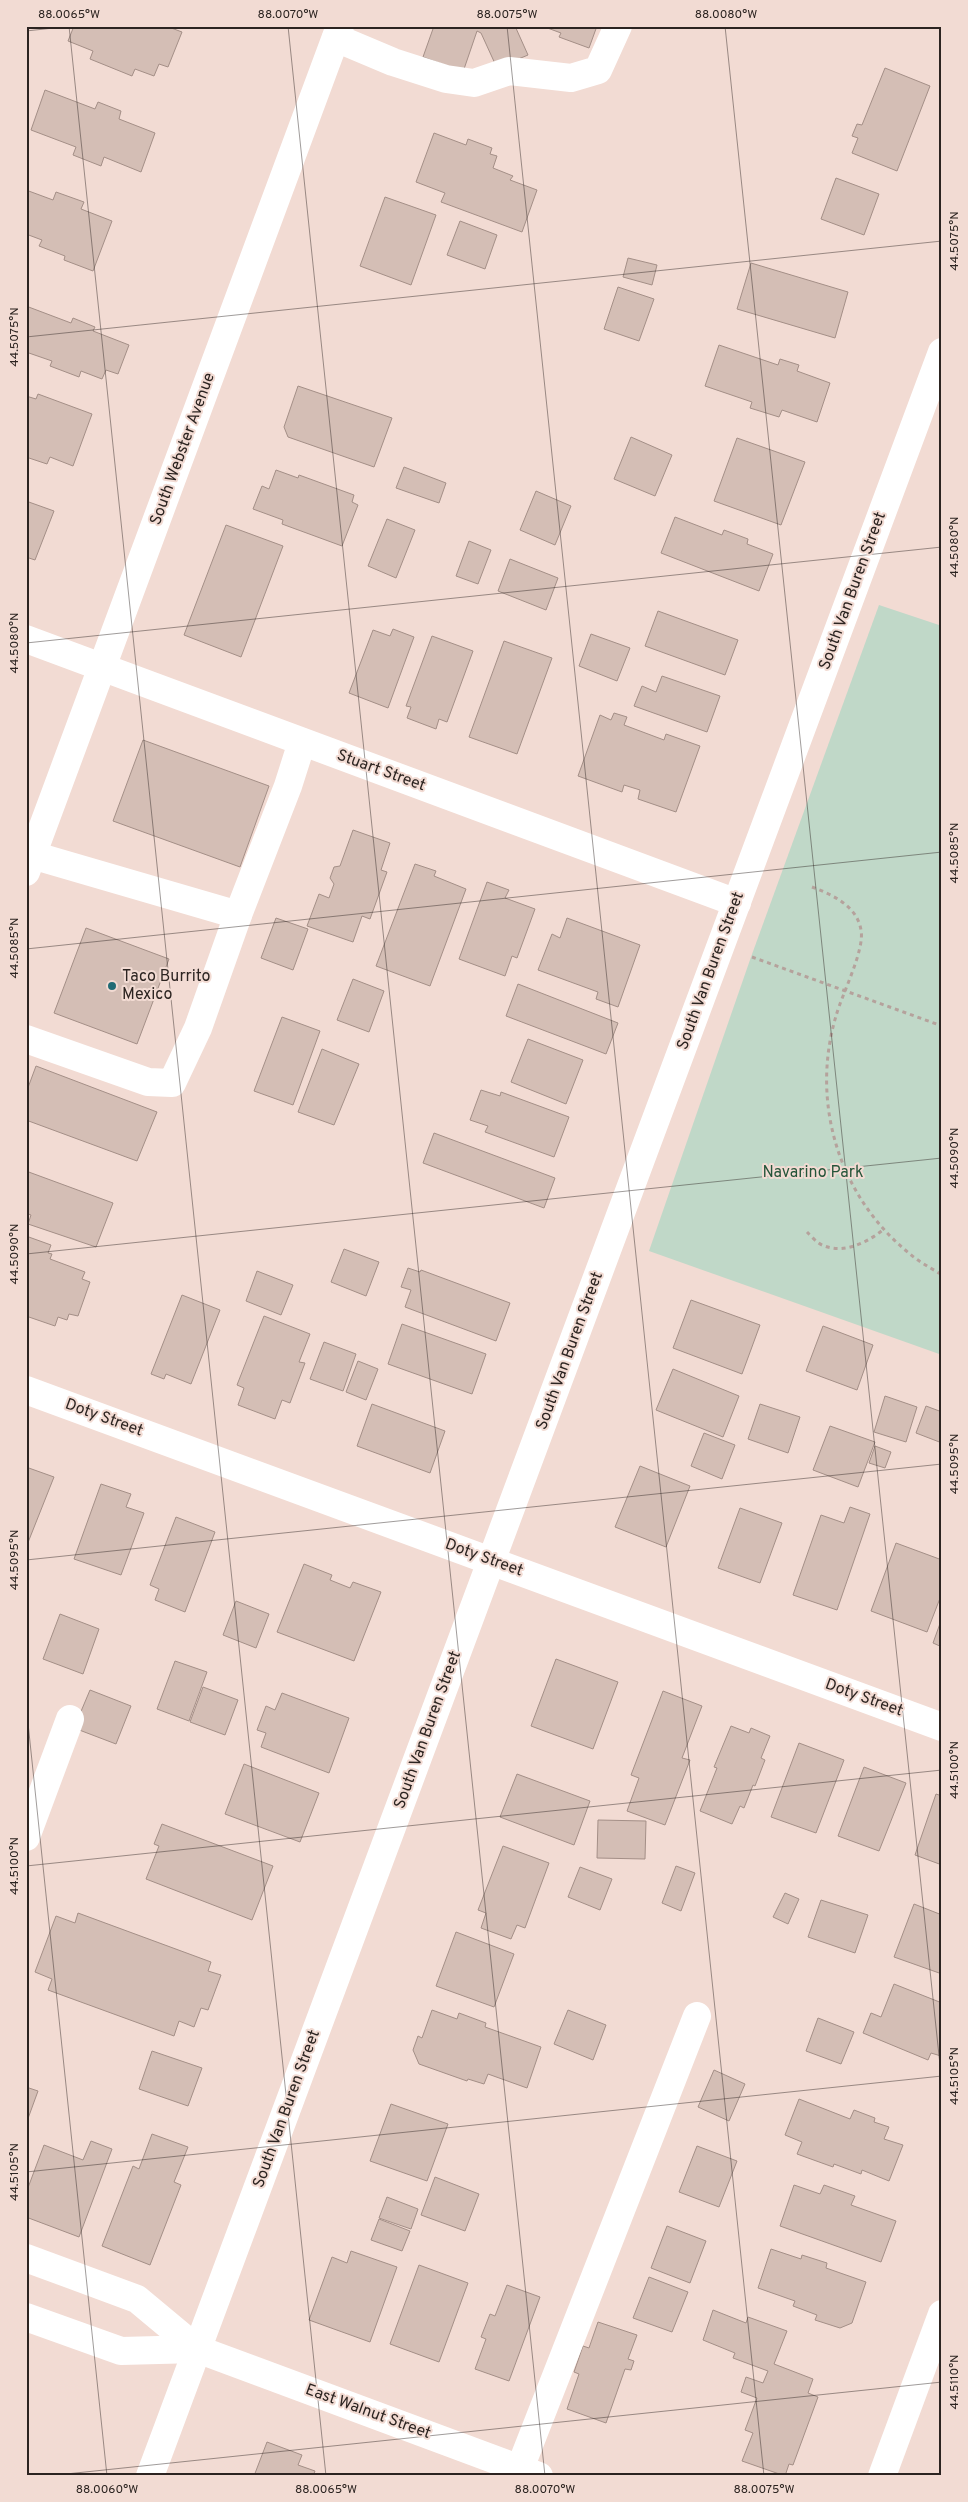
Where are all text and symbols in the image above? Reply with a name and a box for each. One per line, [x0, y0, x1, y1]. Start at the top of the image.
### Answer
text: 88.0065°W [38, 7, 100, 23]
text: 88.0070°W [258, 7, 318, 23]
text: 88.0075°W [477, 7, 537, 23]
text: 88.0080°W [695, 7, 757, 23]
text: 44.5075°N [947, 211, 963, 271]
text: 44.5075°N [7, 307, 23, 367]
street label: South Webster Avenue [146, 370, 220, 528]
street label: South Van Buren Street [815, 509, 891, 673]
text: 44.5080°N [947, 516, 963, 578]
text: 44.5080°N [7, 612, 23, 674]
street label: Stuart Street [334, 746, 428, 796]
text: 44.5085°N [947, 823, 963, 883]
street label: South Van Buren Street [673, 889, 749, 1053]
text: 44.5085°N [7, 918, 23, 978]
place label: Taco Burrito Mexico [122, 967, 211, 1005]
marker: Taco Burrito Mexico [106, 980, 118, 992]
text: 44.5090°N [947, 1128, 963, 1188]
park label: Navarino Park [763, 1163, 863, 1183]
text: 44.5090°N [7, 1224, 23, 1284]
street label: South Van Buren Street [532, 1269, 608, 1433]
street label: Doty Street [62, 1395, 146, 1441]
text: 44.5095°N [947, 1434, 963, 1494]
text: 44.5095°N [7, 1530, 23, 1590]
street label: Doty Street [442, 1535, 526, 1581]
street label: South Van Buren Street [390, 1648, 466, 1812]
street label: Doty Street [822, 1675, 906, 1721]
text: 44.5100°N [947, 1741, 963, 1799]
text: 44.5100°N [7, 1837, 23, 1895]
street label: South Van Buren Street [249, 2027, 325, 2191]
text: 44.5105°N [947, 2047, 963, 2105]
text: 44.5105°N [7, 2143, 23, 2201]
text: 44.5110°N [947, 2354, 963, 2410]
street label: East Walnut Street [302, 2380, 434, 2444]
text: 88.0060°W [76, 2482, 138, 2498]
text: 88.0065°W [295, 2482, 357, 2498]
text: 88.0070°W [515, 2482, 575, 2498]
text: 88.0075°W [734, 2482, 794, 2498]

